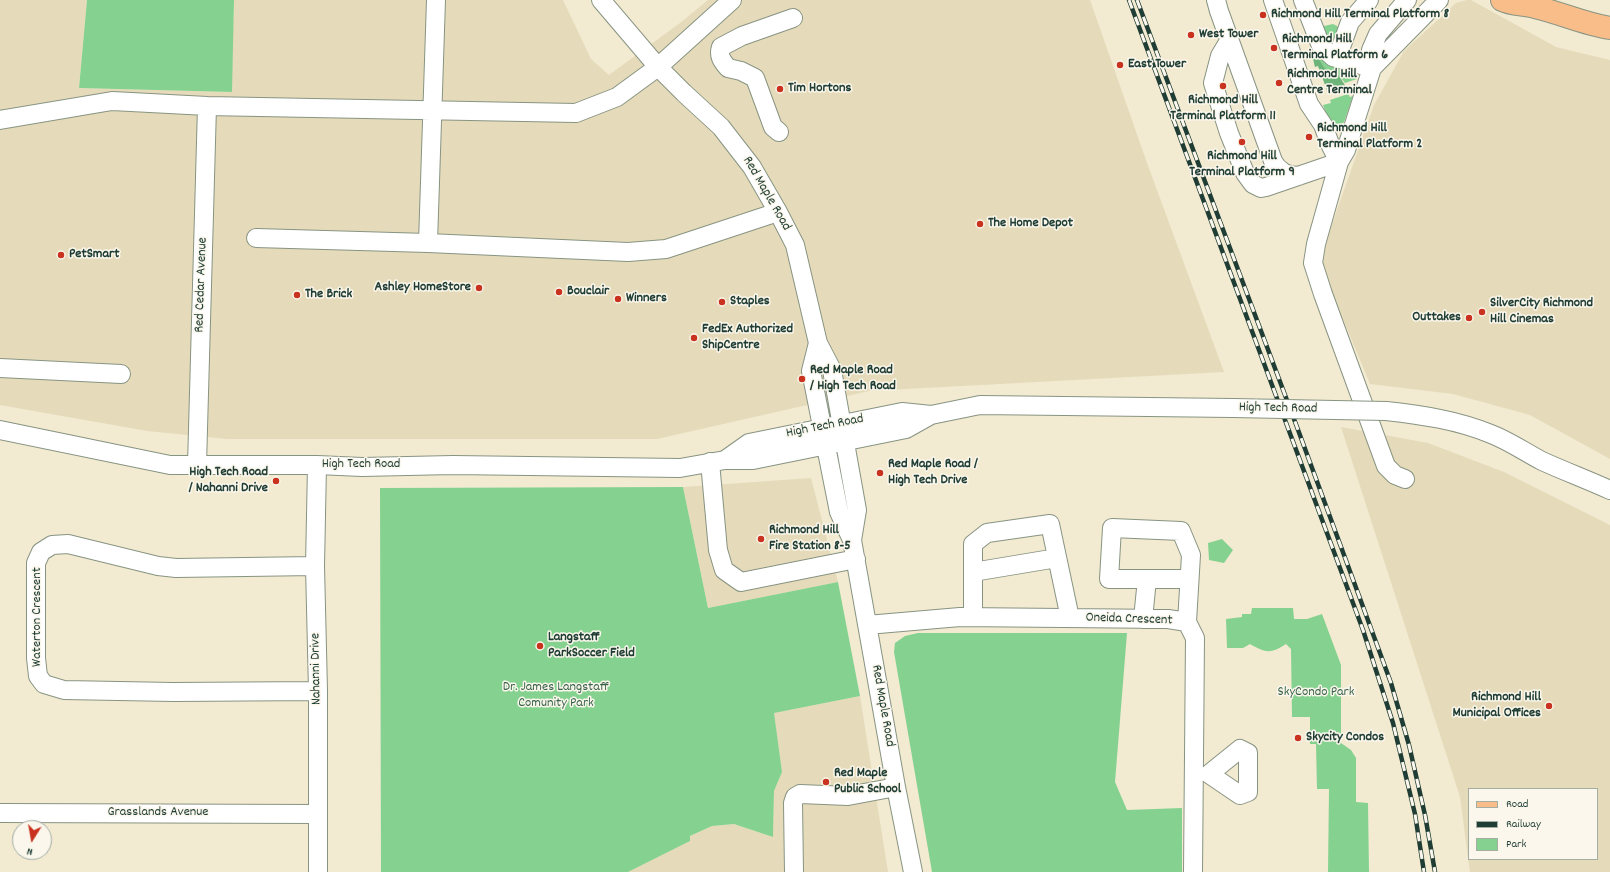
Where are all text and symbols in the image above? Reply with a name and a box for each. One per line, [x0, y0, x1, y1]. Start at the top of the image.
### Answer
place label: Richmond Hill Terminal Platform 8 [1271, 7, 1449, 23]
marker: Richmond Hill Terminal Platform 8 [1258, 10, 1268, 20]
place label: West Tower [1199, 27, 1258, 43]
marker: West Tower [1186, 30, 1196, 40]
place label: Richmond Hill Terminal Platform 6 [1282, 32, 1388, 64]
marker: Richmond Hill Terminal Platform 6 [1269, 43, 1279, 53]
place label: East Tower [1128, 57, 1186, 73]
marker: East Tower [1115, 60, 1125, 70]
place label: Richmond Hill Centre Terminal [1287, 67, 1372, 100]
marker: Richmond Hill Centre Terminal [1274, 78, 1284, 88]
place label: Tim Hortons [788, 81, 851, 97]
marker: Richmond Hill Terminal Platform 11 [1218, 81, 1228, 91]
marker: Tim Hortons [775, 84, 785, 94]
place label: Richmond Hill Terminal Platform 11 [1170, 93, 1276, 126]
place label: Richmond Hill Terminal Platform 2 [1317, 121, 1422, 154]
marker: Richmond Hill Terminal Platform 2 [1304, 132, 1314, 142]
marker: Richmond Hill Terminal Platform 9 [1237, 137, 1247, 147]
place label: Richmond Hill Terminal Platform 9 [1189, 149, 1295, 182]
street label: Red Maple Road [738, 154, 794, 234]
place label: The Home Depot [988, 216, 1073, 232]
marker: The Home Depot [975, 219, 985, 229]
street label: Red Cedar Avenue [192, 237, 212, 333]
place label: PetSmart [69, 247, 119, 263]
marker: PetSmart [56, 250, 66, 260]
place label: Ashley HomeStore [375, 280, 471, 296]
marker: Ashley HomeStore [474, 283, 484, 293]
place label: Bouclair [567, 284, 609, 300]
place label: The Brick [305, 287, 352, 303]
marker: Bouclair [554, 287, 564, 297]
marker: The Brick [292, 290, 302, 300]
place label: Winners [626, 291, 667, 307]
marker: Winners [613, 294, 623, 304]
place label: Staples [730, 294, 770, 310]
place label: SilverCity Richmond Hill Cinemas [1490, 296, 1593, 328]
marker: Staples [717, 297, 727, 307]
marker: SilverCity Richmond Hill Cinemas [1477, 307, 1487, 317]
place label: Outtakes [1412, 310, 1461, 326]
marker: Outtakes [1464, 313, 1474, 323]
place label: FedEx Authorized ShipCentre [702, 322, 793, 354]
marker: FedEx Authorized ShipCentre [689, 333, 699, 343]
place label: Red Maple Road / High Tech Road [810, 363, 896, 396]
marker: Red Maple Road / High Tech Road [797, 374, 807, 384]
street label: High Tech Road [1239, 400, 1317, 418]
street label: High Tech Road [785, 411, 865, 443]
street label: High Tech Road [322, 457, 400, 473]
place label: Red Maple Road / High Tech Drive [888, 457, 978, 490]
place label: High Tech Road / Nahanni Drive [189, 465, 268, 498]
marker: Red Maple Road / High Tech Drive [875, 468, 885, 478]
marker: High Tech Road / Nahanni Drive [271, 476, 281, 486]
place label: Richmond Hill Fire Station 8-5 [769, 523, 851, 556]
marker: Richmond Hill Fire Station 8-5 [756, 534, 766, 544]
street label: Waterton Crescent [30, 567, 46, 667]
street label: Oneida Crescent [1085, 610, 1173, 630]
place label: Langstaff ParkSoccer Field [548, 630, 635, 662]
street label: Nahanni Drive [308, 633, 326, 705]
marker: Langstaff ParkSoccer Field [535, 641, 545, 651]
street label: Red Maple Road [867, 664, 897, 748]
park label: Dr. James Langstaff Comunity Park [503, 680, 609, 712]
park label: SkyCondo Park [1277, 685, 1355, 701]
place label: Richmond Hill Municipal Offices [1453, 690, 1541, 722]
marker: Richmond Hill Municipal Offices [1544, 701, 1554, 711]
place label: Skycity Condos [1306, 730, 1384, 746]
marker: Skycity Condos [1293, 733, 1303, 743]
place label: Red Maple Public School [834, 766, 901, 798]
marker: Red Maple Public School [821, 777, 831, 787]
legend [1468, 788, 1598, 860]
text: Road [1506, 796, 1528, 813]
street label: Grasslands Avenue [108, 805, 208, 821]
text: Railway [1506, 816, 1541, 833]
north arrow [12, 820, 52, 860]
text: Park [1506, 836, 1526, 853]
text: N [26, 842, 34, 859]

